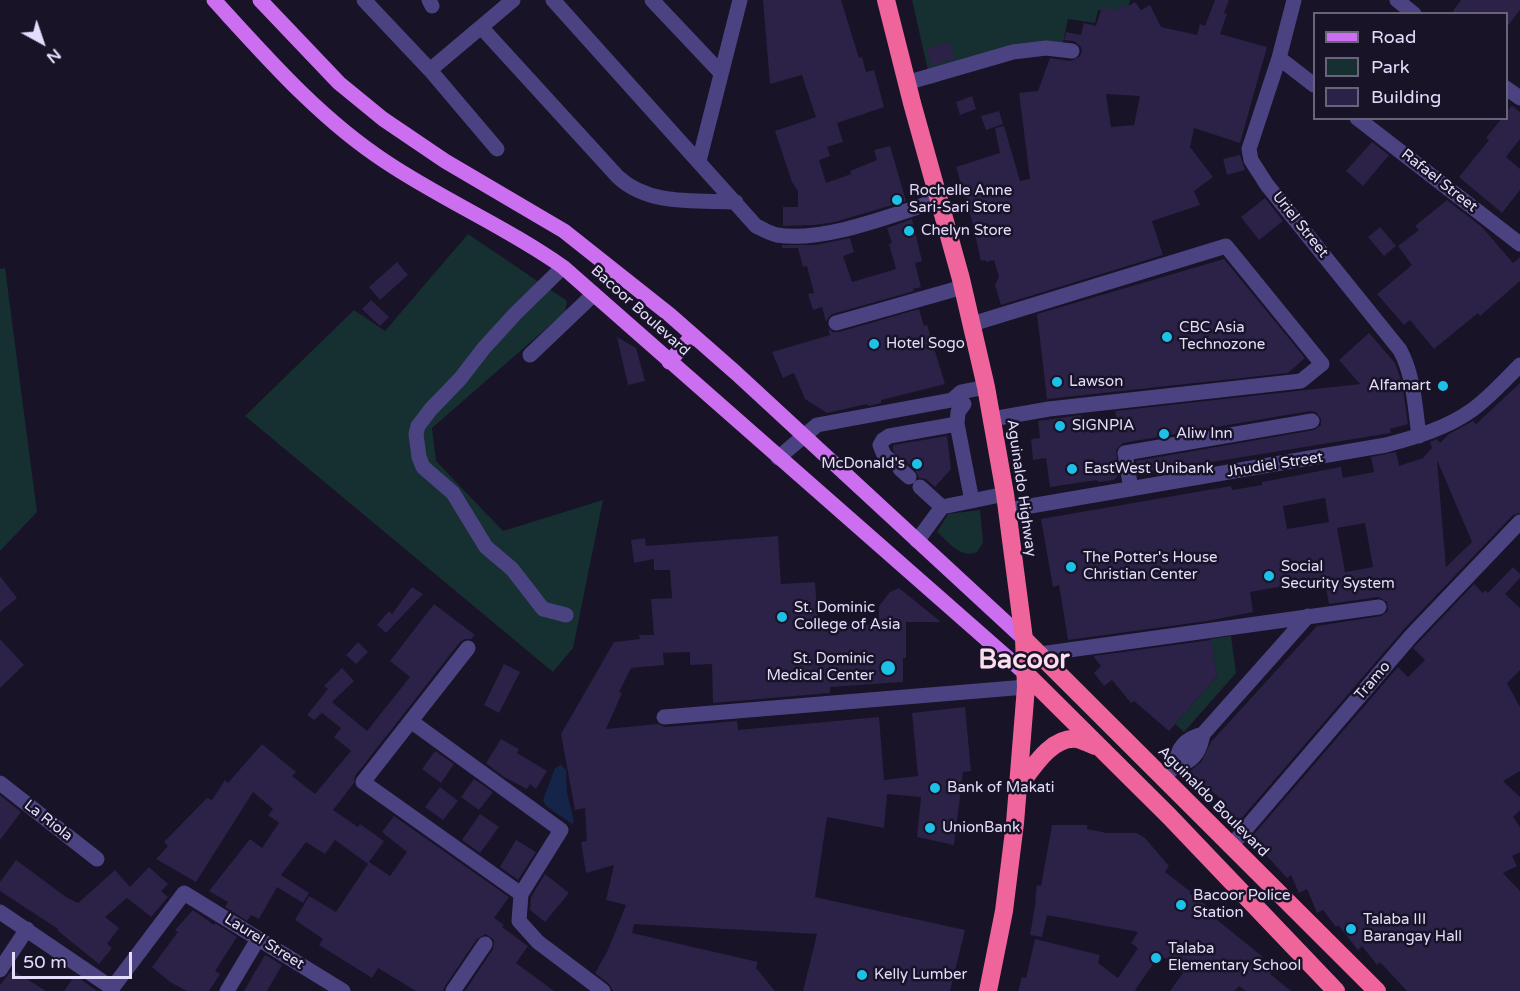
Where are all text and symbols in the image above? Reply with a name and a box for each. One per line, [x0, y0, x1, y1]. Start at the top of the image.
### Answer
north arrow [12, 12, 72, 72]
legend [1313, 12, 1508, 120]
text: Road [1371, 26, 1416, 48]
text: N [42, 44, 65, 68]
text: Park [1371, 56, 1409, 78]
text: Building [1371, 86, 1441, 108]
street label: Rafael Street [1397, 146, 1481, 216]
place label: Rochelle Anne Sari-Sari Store [909, 182, 1012, 217]
street label: Uriel Street [1268, 188, 1332, 262]
marker: Rochelle Anne Sari-Sari Store [890, 193, 904, 207]
place label: Chelyn Store [921, 222, 1012, 240]
marker: Chelyn Store [902, 224, 916, 238]
street label: Bacoor Boulevard [587, 262, 693, 360]
place label: CBC Asia Technozone [1179, 319, 1265, 354]
marker: CBC Asia Technozone [1160, 330, 1174, 344]
place label: Hotel Sogo [886, 335, 965, 353]
marker: Hotel Sogo [867, 337, 881, 351]
place label: Lawson [1069, 373, 1123, 391]
marker: Lawson [1050, 375, 1064, 389]
place label: Alfamart [1369, 377, 1431, 395]
marker: Alfamart [1436, 379, 1450, 393]
place label: SIGNPIA [1072, 417, 1134, 435]
street label: Aguinaldo Highway [1002, 418, 1040, 558]
marker: SIGNPIA [1053, 419, 1067, 433]
place label: Aliw Inn [1176, 425, 1233, 443]
marker: Aliw Inn [1157, 427, 1171, 441]
street label: Jhudiel Street [1225, 448, 1325, 482]
place label: McDonald's [821, 455, 905, 473]
marker: McDonald's [910, 457, 924, 471]
place label: EastWest Unibank [1084, 460, 1214, 478]
marker: EastWest Unibank [1065, 462, 1079, 476]
place label: The Potter's House Christian Center [1083, 549, 1218, 584]
place label: Social Security System [1281, 558, 1395, 593]
marker: The Potter's House Christian Center [1064, 560, 1078, 574]
marker: Social Security System [1262, 569, 1276, 583]
place label: St. Dominic College of Asia [794, 599, 900, 634]
marker: St. Dominic College of Asia [775, 610, 789, 624]
district label: Bacoor [978, 645, 1070, 677]
place label: St. Dominic Medical Center [766, 650, 874, 685]
street label: Tramo [1351, 658, 1395, 704]
marker: St. Dominic Medical Center [879, 659, 897, 677]
street label: Aguinaldo Boulevard [1154, 743, 1272, 861]
place label: Bank of Makati [947, 779, 1054, 797]
marker: Bank of Makati [928, 781, 942, 795]
street label: La Riola [20, 796, 76, 846]
place label: UnionBank [942, 819, 1020, 837]
marker: UnionBank [923, 821, 937, 835]
place label: Bacoor Police Station [1193, 887, 1291, 922]
marker: Bacoor Police Station [1174, 898, 1188, 912]
street label: Laurel Street [221, 910, 307, 974]
place label: Talaba III Barangay Hall [1363, 911, 1462, 946]
marker: Talaba III Barangay Hall [1344, 922, 1358, 936]
scale bar [15, 940, 135, 978]
place label: Talaba Elementary School [1168, 940, 1301, 975]
text: 50 m [23, 951, 67, 973]
marker: Talaba Elementary School [1149, 951, 1163, 965]
place label: Kelly Lumber [874, 966, 967, 984]
marker: Kelly Lumber [855, 968, 869, 982]

